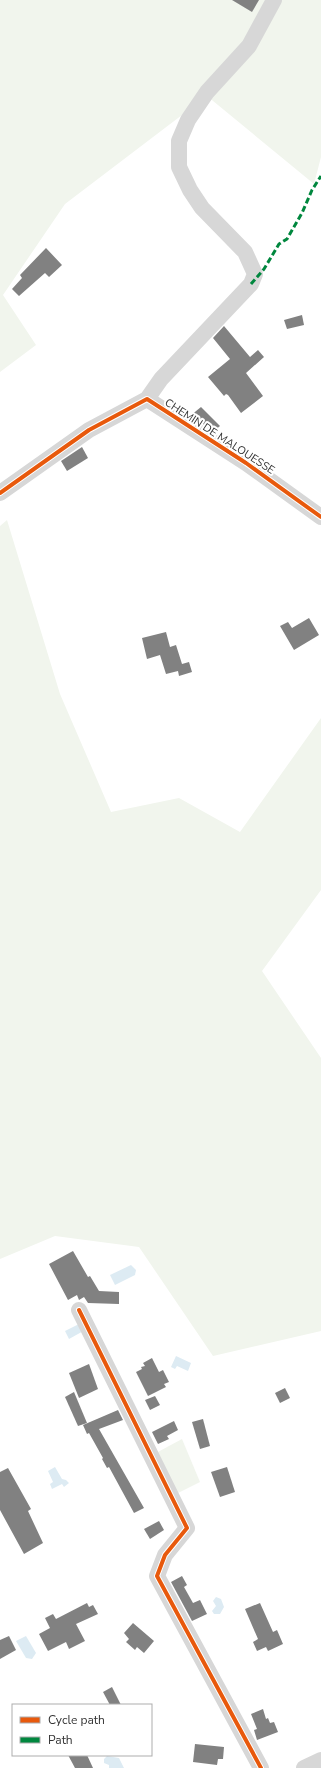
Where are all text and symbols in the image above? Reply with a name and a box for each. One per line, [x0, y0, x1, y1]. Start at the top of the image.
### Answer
street label: CHEMIN DE MALOUESSE [162, 395, 278, 478]
legend [12, 1704, 152, 1756]
text: Cycle path [48, 1712, 105, 1728]
text: Path [48, 1732, 73, 1748]

